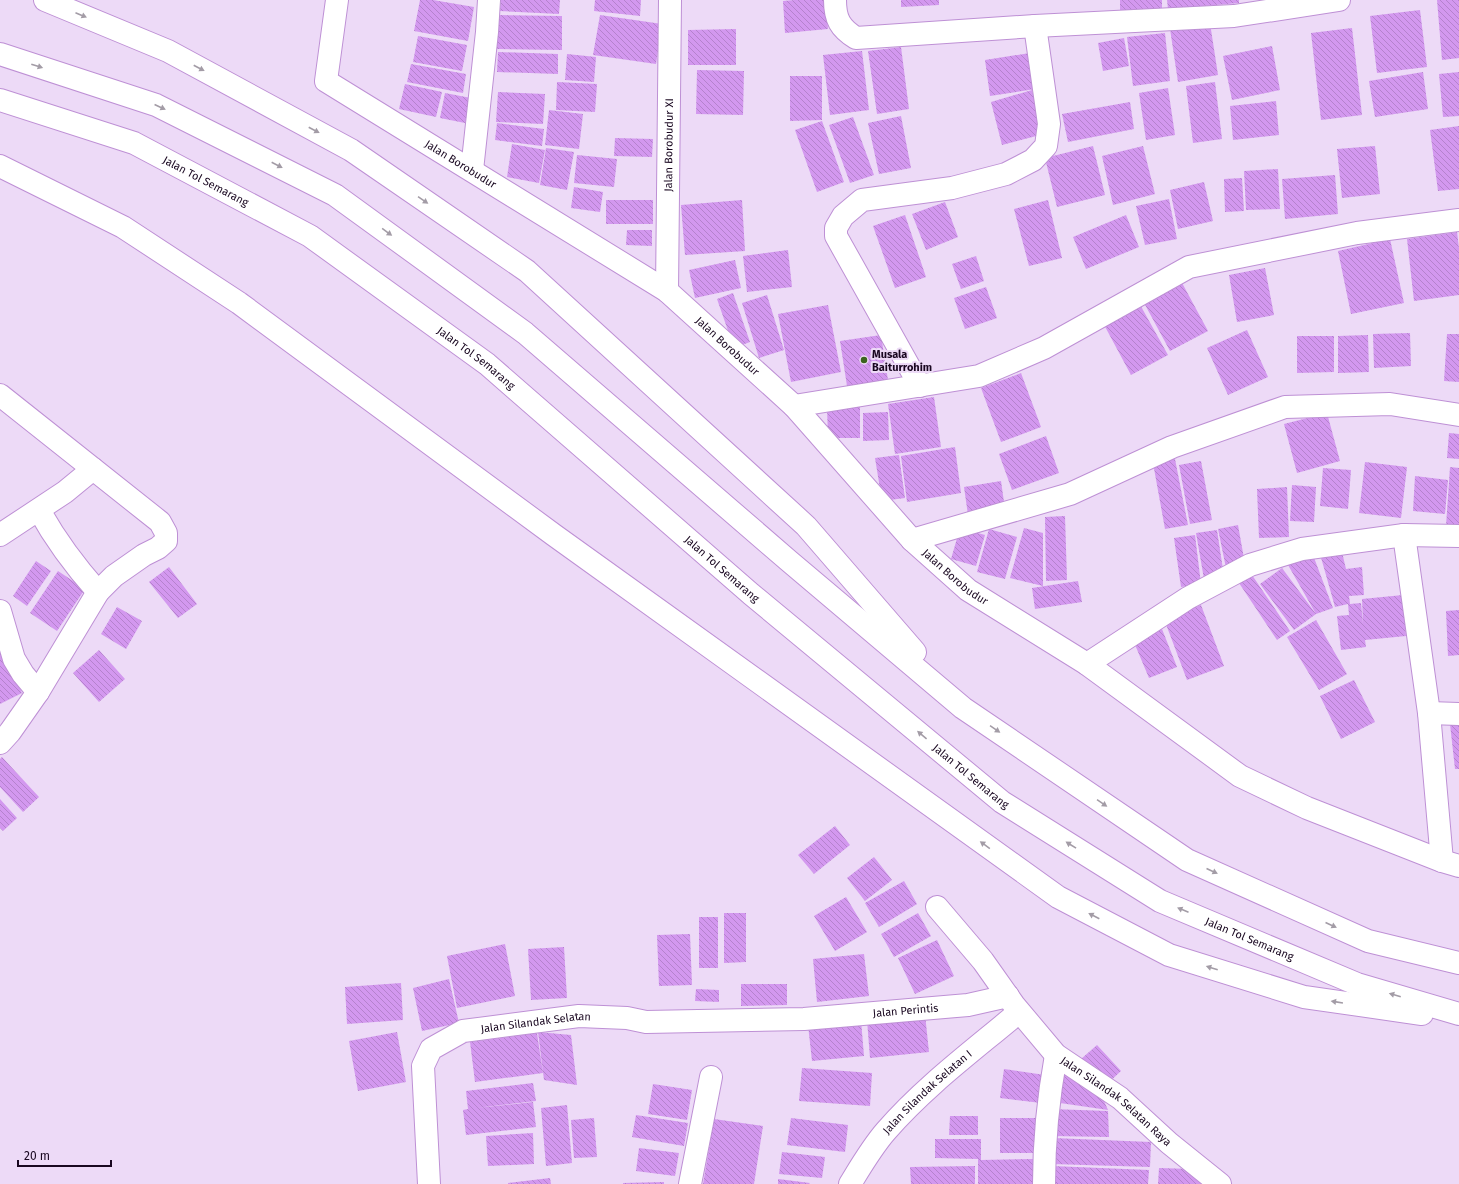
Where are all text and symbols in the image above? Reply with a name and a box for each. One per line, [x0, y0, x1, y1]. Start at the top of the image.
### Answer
one-way arrow [75, 12, 87, 18]
one-way arrow [31, 63, 43, 69]
one-way arrow [194, 65, 205, 71]
street label: Jalan Borobudur XI [662, 98, 675, 192]
one-way arrow [155, 104, 166, 110]
one-way arrow [308, 127, 320, 133]
street label: Jalan Borobudur [423, 137, 499, 191]
street label: Jalan Tol Semarang [161, 153, 251, 209]
one-way arrow [271, 162, 282, 168]
one-way arrow [418, 196, 429, 204]
one-way arrow [382, 228, 393, 237]
street label: Jalan Borobudur [693, 314, 763, 379]
street label: Jalan Tol Semarang [435, 324, 518, 392]
place label: Musala Baiturrohim [872, 348, 932, 374]
marker: Musala Baiturrohim [859, 355, 869, 365]
street label: Jalan Tol Semarang [682, 533, 762, 605]
street label: Jalan Borobudur [920, 546, 991, 608]
one-way arrow [989, 726, 1001, 733]
one-way arrow [916, 730, 927, 739]
street label: Jalan Tol Semarang [930, 741, 1012, 811]
one-way arrow [1097, 799, 1108, 806]
one-way arrow [980, 841, 990, 849]
one-way arrow [1066, 841, 1076, 849]
one-way arrow [1207, 869, 1219, 875]
one-way arrow [1177, 907, 1189, 913]
one-way arrow [1088, 913, 1099, 919]
street label: Jalan Tol Semarang [1203, 914, 1296, 963]
one-way arrow [1325, 922, 1336, 928]
one-way arrow [1206, 965, 1218, 971]
one-way arrow [1388, 992, 1400, 998]
one-way arrow [1331, 999, 1343, 1005]
street label: Jalan Perintis [872, 1001, 939, 1020]
street label: Jalan Silandak Selatan [480, 1009, 591, 1035]
street label: Jalan Silandak Selatan I [880, 1047, 974, 1137]
street label: Jalan Silandak Selatan Raya [1058, 1054, 1174, 1149]
scale bar [18, 1142, 111, 1168]
text: 20 m [24, 1149, 50, 1163]

